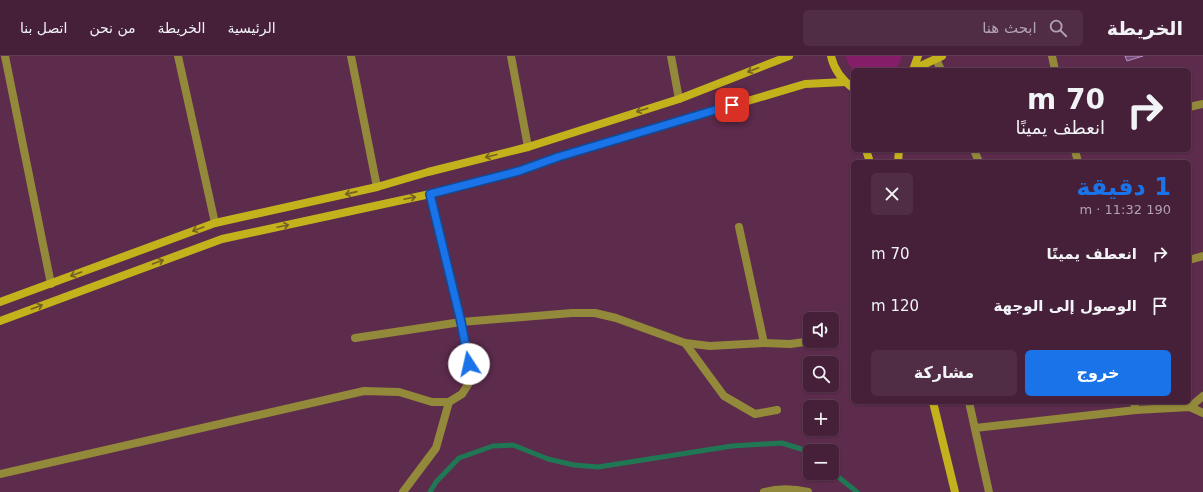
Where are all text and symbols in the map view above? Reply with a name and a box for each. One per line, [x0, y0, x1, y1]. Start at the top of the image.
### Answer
search box [803, 10, 1083, 46]
icon: search [1047, 17, 1069, 39]
text: الخريطة [1107, 17, 1183, 39]
text: ابحث هنا [982, 19, 1037, 37]
text: اتصل بنا [20, 20, 67, 36]
text: من نحن [89, 20, 136, 36]
text: الخريطة [158, 20, 205, 36]
text: الرئيسية [227, 20, 276, 36]
one-way arrow [747, 67, 759, 75]
text: 70 m [1027, 83, 1105, 116]
icon: right [1119, 84, 1171, 136]
pin [715, 88, 749, 122]
icon: arrive [721, 94, 743, 116]
one-way arrow [637, 107, 649, 115]
text: انعطف يمينًا [1015, 117, 1105, 138]
one-way arrow [484, 153, 497, 161]
button: close [871, 173, 913, 215]
text: 1 دقيقة [1076, 173, 1171, 201]
one-way arrow [345, 189, 358, 197]
one-way arrow [403, 194, 416, 202]
text: 190 m · 11:32 [1080, 202, 1171, 217]
one-way arrow [276, 221, 289, 229]
one-way arrow [192, 226, 204, 234]
icon: right [1149, 243, 1171, 265]
text: 70 m [871, 245, 910, 263]
text: انعطف يمينًا [1046, 245, 1137, 263]
one-way arrow [152, 258, 164, 266]
one-way arrow [70, 271, 82, 279]
icon: arrive [1149, 295, 1171, 317]
text: 120 m [871, 297, 919, 315]
text: الوصول إلى الوجهة [994, 297, 1137, 315]
one-way arrow [30, 303, 42, 311]
map controls [803, 312, 839, 480]
button: sound [803, 312, 839, 348]
position arrow [448, 343, 490, 385]
button: مشاركة [871, 350, 1017, 396]
button: خروج [1025, 350, 1171, 396]
button: search [803, 356, 839, 392]
button: + [803, 400, 839, 436]
button: − [803, 444, 839, 480]

